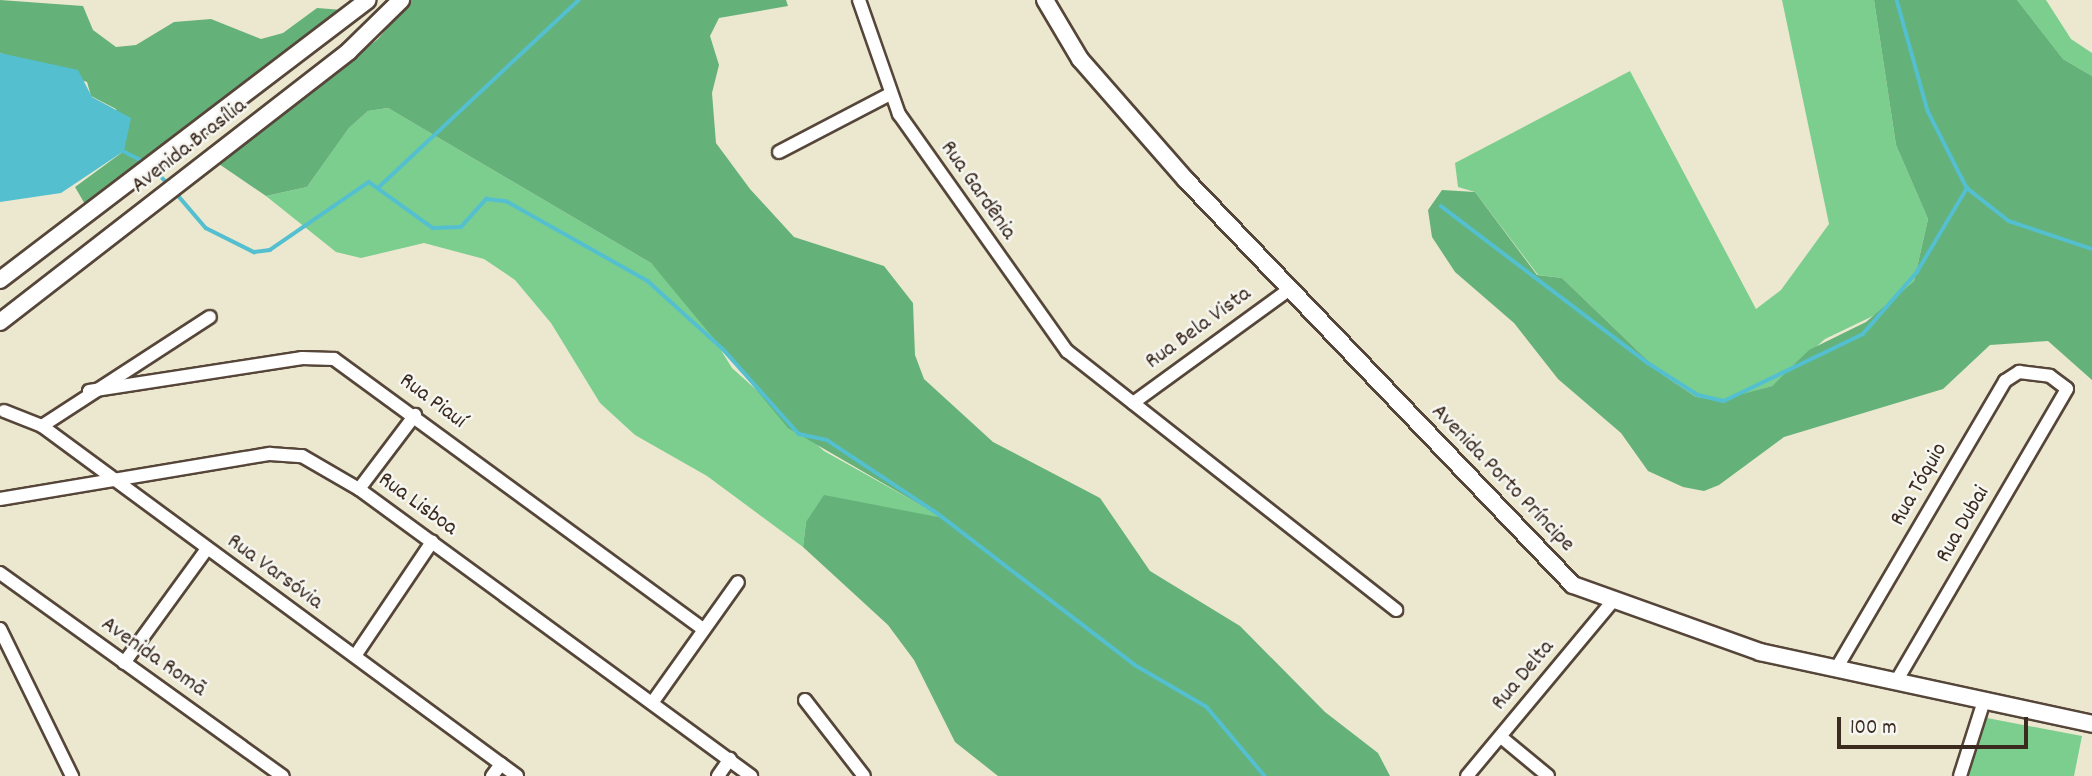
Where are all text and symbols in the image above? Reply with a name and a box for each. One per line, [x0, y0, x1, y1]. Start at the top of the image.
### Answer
street label: Avenida Brasília [127, 93, 253, 201]
street label: Rua Gardênia [933, 136, 1021, 246]
street label: Rua Bela Vista [1141, 281, 1257, 377]
street label: Rua Piauí [393, 368, 471, 436]
street label: Avenida Porto Príncipe [1424, 399, 1580, 559]
street label: Rua Tóquio [1885, 439, 1955, 531]
street label: Rua Lisboa [372, 467, 462, 543]
street label: Rua Dubai [1931, 482, 1997, 568]
street label: Rua Varsóvia [221, 529, 327, 617]
street label: Avenida Romã [95, 612, 211, 704]
street label: Rua Delta [1486, 635, 1562, 717]
scale bar [1840, 702, 2031, 746]
text: 100 m [1850, 714, 1897, 744]

